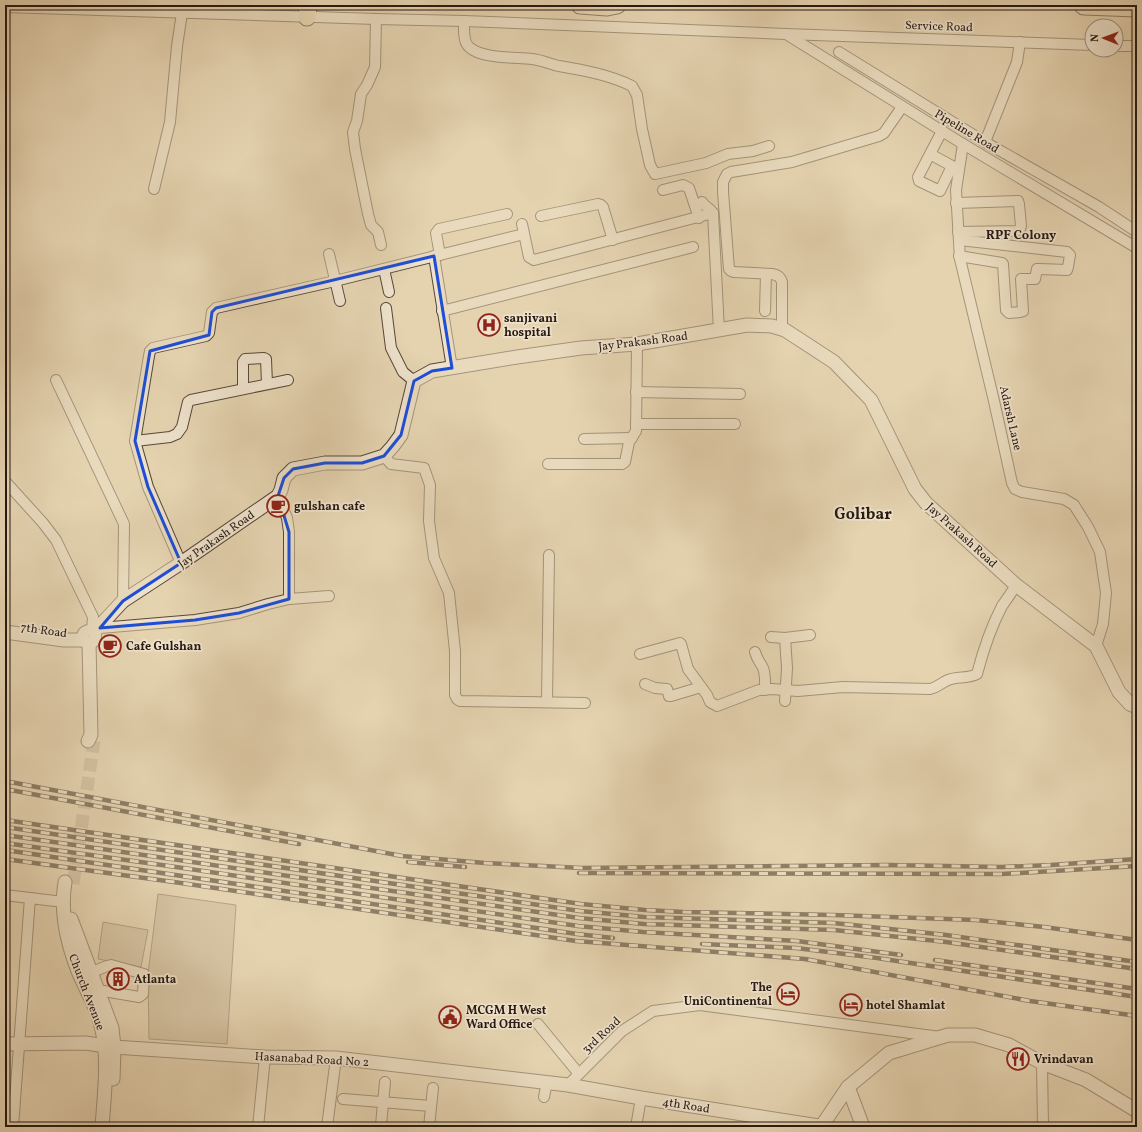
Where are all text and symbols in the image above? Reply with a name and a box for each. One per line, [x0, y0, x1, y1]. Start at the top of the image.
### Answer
street label: Service Road [905, 18, 973, 36]
north arrow [1084, 18, 1124, 58]
text: N [1088, 34, 1103, 42]
street label: Pipeline Road [931, 106, 1002, 158]
district label: RPF Colony [986, 227, 1057, 245]
place label: sanjivani hospital [504, 311, 557, 341]
hospital icon: sanjivani hospital [476, 312, 502, 338]
street label: Jay Prakash Road [597, 329, 689, 355]
street label: Adarsh Lane [995, 384, 1025, 453]
cafe icon: gulshan cafe [265, 493, 291, 519]
place label: gulshan cafe [294, 499, 365, 515]
street label: Jay Prakash Road [922, 500, 1000, 572]
district label: Golibar [834, 504, 892, 526]
street label: Jay Prakash Road [175, 507, 258, 572]
street label: 7th Road [20, 620, 68, 642]
cafe icon: Cafe Gulshan [97, 633, 123, 659]
place label: Cafe Gulshan [126, 639, 201, 655]
street label: Church Avenue [64, 952, 108, 1033]
building icon: Atlanta [105, 966, 131, 992]
place label: Atlanta [134, 972, 177, 988]
place label: The UniContinental [684, 980, 772, 1010]
hotel icon: The UniContinental [775, 981, 801, 1007]
hotel icon: hotel Shamlat [838, 992, 864, 1018]
place label: hotel Shamlat [866, 998, 946, 1014]
place label: MCGM H West Ward Office [466, 1003, 547, 1033]
public building icon: MCGM H West Ward Office [437, 1004, 463, 1030]
street label: 3rd Road [579, 1014, 625, 1058]
restaurant icon: Vrindavan [1005, 1046, 1031, 1072]
street label: Hasanabad Road No 2 [254, 1049, 370, 1071]
place label: Vrindavan [1034, 1052, 1094, 1068]
street label: 4th Road [661, 1094, 711, 1118]

